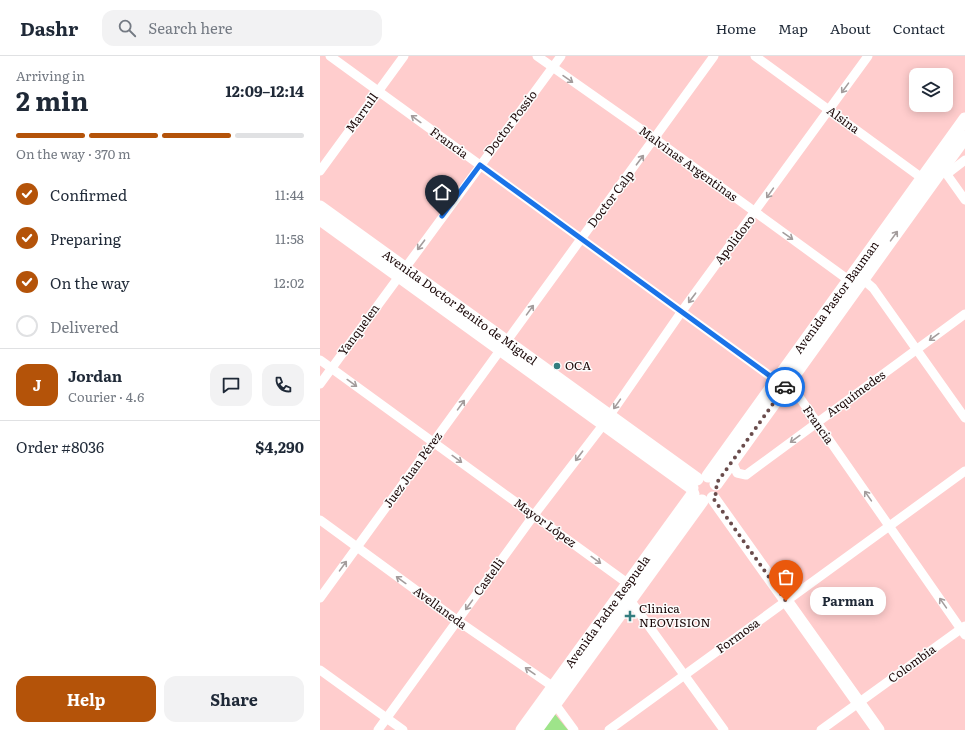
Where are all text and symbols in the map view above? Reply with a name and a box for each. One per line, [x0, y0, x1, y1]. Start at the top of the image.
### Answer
search box [102, 10, 382, 46]
text: Dashr [20, 14, 78, 42]
text: Search here [148, 16, 232, 39]
icon: search [116, 17, 138, 39]
text: Home [716, 18, 756, 38]
text: Map [778, 18, 808, 38]
text: About [830, 18, 871, 38]
text: Contact [893, 18, 945, 38]
text: Arriving in [16, 66, 85, 85]
map controls [909, 68, 953, 112]
button: layers [909, 68, 953, 112]
one-way arrow [563, 75, 574, 83]
text: 12:09–12:14 [226, 79, 304, 102]
text: 2 min [16, 80, 89, 119]
one-way arrow [841, 82, 849, 93]
street label: Doctor Possio [480, 86, 541, 159]
street label: Marrull [341, 89, 382, 136]
street label: Alsina [823, 101, 864, 138]
one-way arrow [411, 114, 422, 123]
street label: Malvinas Argentinas [636, 121, 742, 206]
street label: Francia [427, 122, 473, 163]
text: On the way · 370 m [16, 144, 131, 163]
one-way arrow [636, 155, 644, 166]
street label: Doctor Calp [583, 166, 638, 231]
pin [425, 175, 459, 216]
icon: home [431, 181, 453, 203]
icon: check [16, 183, 38, 205]
text: Confirmed [50, 183, 127, 206]
text: 11:44 [275, 185, 304, 204]
one-way arrow [765, 188, 774, 199]
street label: Apolidoro [710, 211, 759, 268]
icon: check [16, 227, 38, 249]
text: Preparing [50, 227, 121, 250]
text: 11:58 [275, 229, 304, 248]
one-way arrow [890, 230, 898, 241]
one-way arrow [782, 232, 793, 240]
street label: Avenida Pastor Bauman [789, 237, 883, 357]
one-way arrow [417, 239, 425, 250]
street label: Avenida Doctor Benito de Miguel [379, 245, 541, 369]
icon: check [16, 271, 38, 293]
text: On the way [50, 271, 130, 294]
text: 12:02 [274, 273, 304, 292]
one-way arrow [688, 292, 697, 303]
street label: Yanquelen [333, 300, 383, 359]
one-way arrow [525, 305, 534, 316]
text: Delivered [50, 315, 119, 338]
one-way arrow [928, 333, 939, 341]
place label: OCA [565, 356, 591, 374]
marker: OCA [552, 361, 562, 371]
text: Jordan [68, 364, 122, 387]
button: chat [210, 364, 252, 406]
button: phone [262, 364, 304, 406]
street label: Arquímedes [822, 365, 889, 421]
courier [765, 367, 805, 407]
text: J [33, 373, 41, 396]
icon: car [774, 376, 796, 398]
one-way arrow [346, 379, 357, 387]
text: Courier · 4.6 [68, 387, 144, 406]
one-way arrow [613, 398, 621, 409]
one-way arrow [457, 399, 465, 410]
street label: Francia [799, 401, 839, 448]
street label: Juez Juan Pérez [379, 428, 446, 511]
text: Order #8036 [16, 435, 104, 458]
text: $4,290 [255, 435, 304, 458]
one-way arrow [790, 435, 801, 443]
one-way arrow [575, 450, 583, 461]
one-way arrow [451, 455, 462, 463]
one-way arrow [864, 491, 872, 502]
street label: Mayor López [511, 493, 581, 551]
street label: Avenida Padre Respuela [560, 551, 654, 671]
street label: Castelli [468, 554, 508, 599]
one-way arrow [590, 556, 601, 565]
pin [769, 560, 803, 601]
one-way arrow [339, 561, 347, 572]
icon: bag [775, 566, 797, 588]
one-way arrow [396, 575, 407, 584]
street label: Avellaneda [410, 581, 472, 633]
callout: Parman [810, 587, 886, 615]
text: Parman [822, 591, 874, 610]
one-way arrow [939, 598, 947, 609]
place label: Clinica NEOVISION [639, 599, 710, 631]
one-way arrow [465, 600, 473, 611]
marker: Clinica NEOVISION [624, 610, 636, 622]
street label: Formosa [712, 613, 763, 657]
street label: Colombia [884, 639, 939, 687]
one-way arrow [525, 667, 536, 675]
button: Help [16, 676, 156, 722]
button: Share [164, 676, 304, 722]

